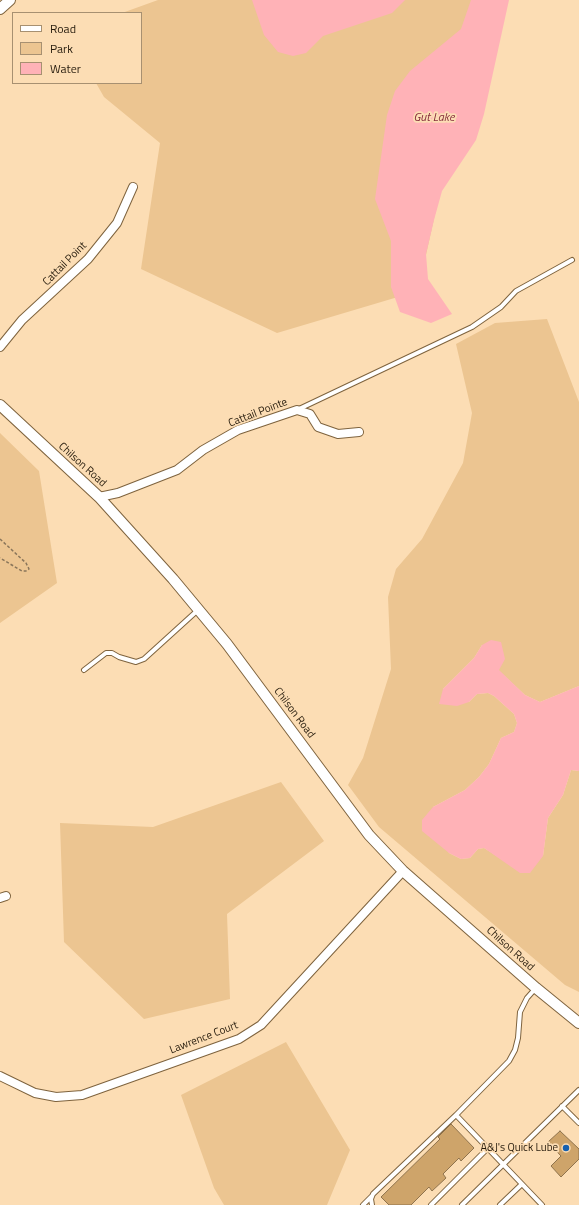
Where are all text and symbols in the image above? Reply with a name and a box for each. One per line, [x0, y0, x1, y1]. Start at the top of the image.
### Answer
legend [12, 12, 142, 84]
text: Road [50, 19, 76, 38]
text: Park [50, 39, 73, 58]
text: Water [50, 59, 81, 78]
water label: Gut Lake [413, 111, 455, 125]
street label: Cattail Point [40, 239, 90, 289]
street label: Cattail Pointe [227, 396, 289, 430]
street label: Chilson Road [55, 440, 109, 490]
street label: Chilson Road [271, 685, 317, 741]
street label: Chilson Road [483, 924, 537, 974]
street label: Lawrence Court [168, 1019, 240, 1057]
place label: A&J's Quick Lube [481, 1141, 558, 1155]
marker: A&J's Quick Lube [561, 1143, 571, 1153]

